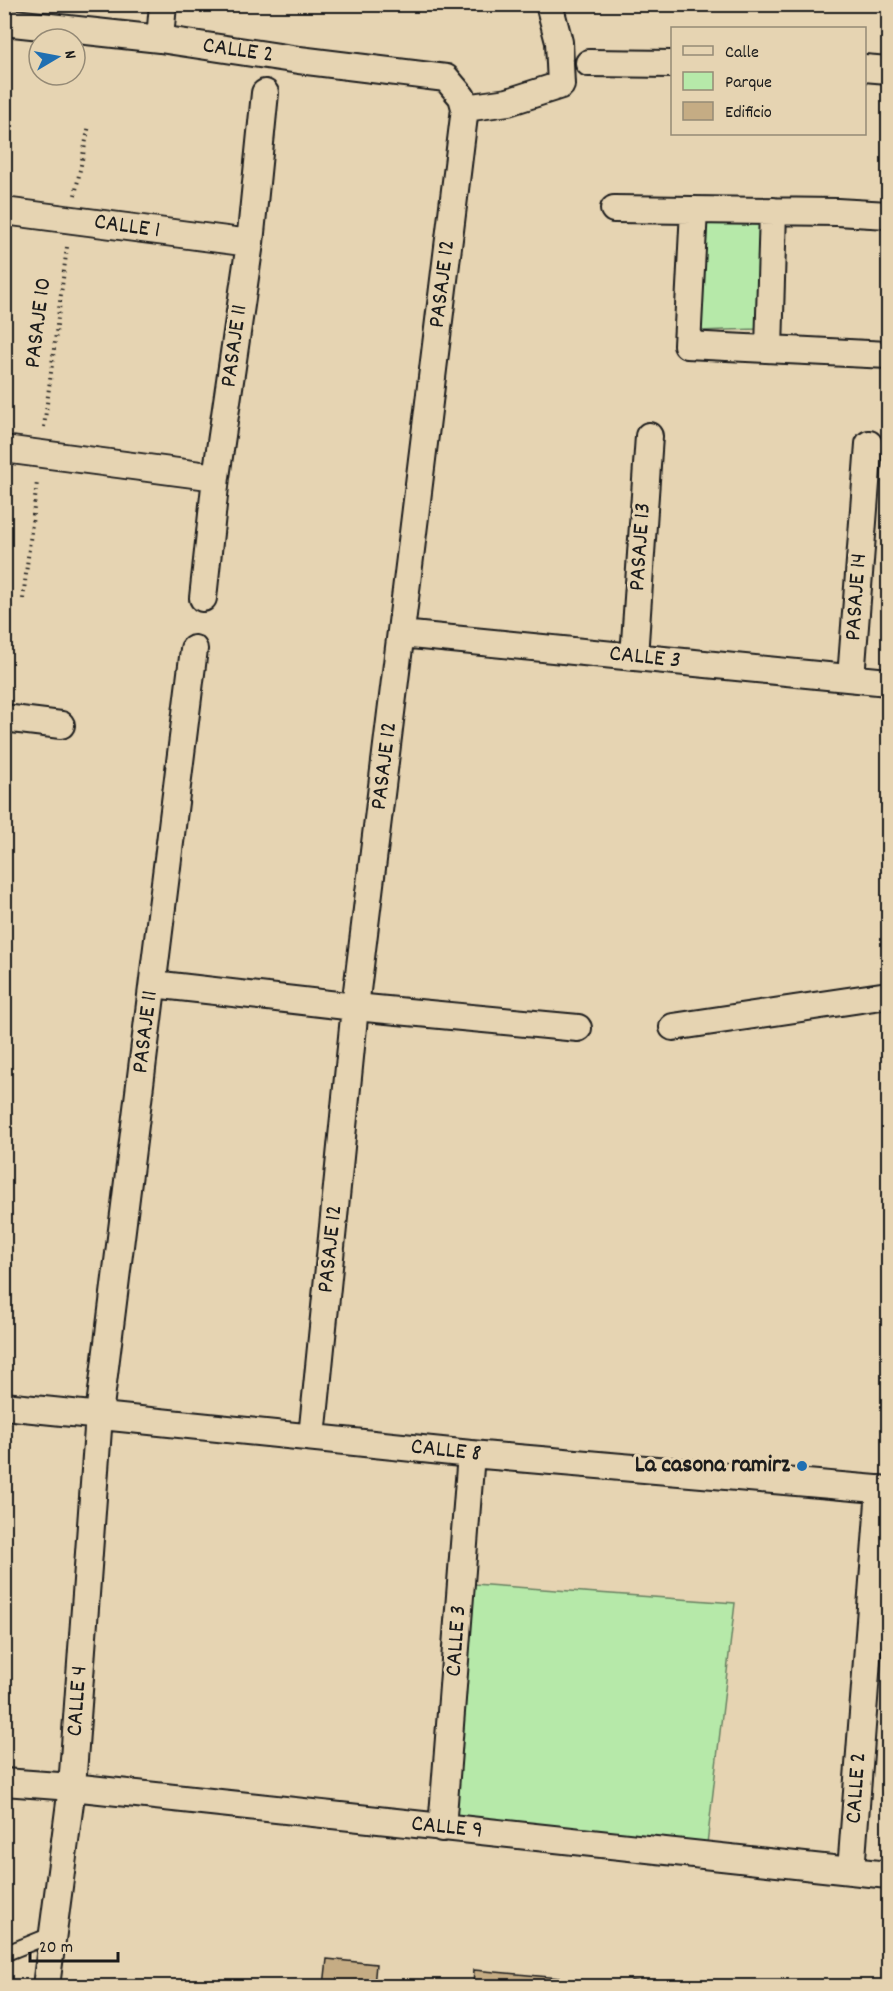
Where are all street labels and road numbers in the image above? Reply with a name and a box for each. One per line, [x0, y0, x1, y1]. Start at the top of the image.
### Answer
street label: CALLE 2 [200, 29, 276, 73]
street label: CALLE 1 [92, 206, 162, 248]
street label: PASAJE 12 [421, 238, 465, 330]
street label: PASAJE 10 [17, 276, 61, 370]
street label: PASAJE 11 [212, 302, 258, 390]
street label: PASAJE 13 [621, 502, 661, 592]
street label: PASAJE 14 [837, 552, 877, 642]
street label: CALLE 3 [608, 637, 682, 679]
street label: PASAJE 12 [363, 720, 407, 812]
street label: PASAJE 11 [124, 989, 168, 1075]
street label: PASAJE 12 [309, 1203, 353, 1295]
street label: CALLE 8 [409, 1430, 483, 1472]
street label: CALLE 3 [438, 1604, 476, 1678]
street label: CALLE 4 [59, 1664, 97, 1738]
street label: CALLE 2 [838, 1751, 876, 1825]
street label: CALLE 9 [409, 1807, 485, 1849]

